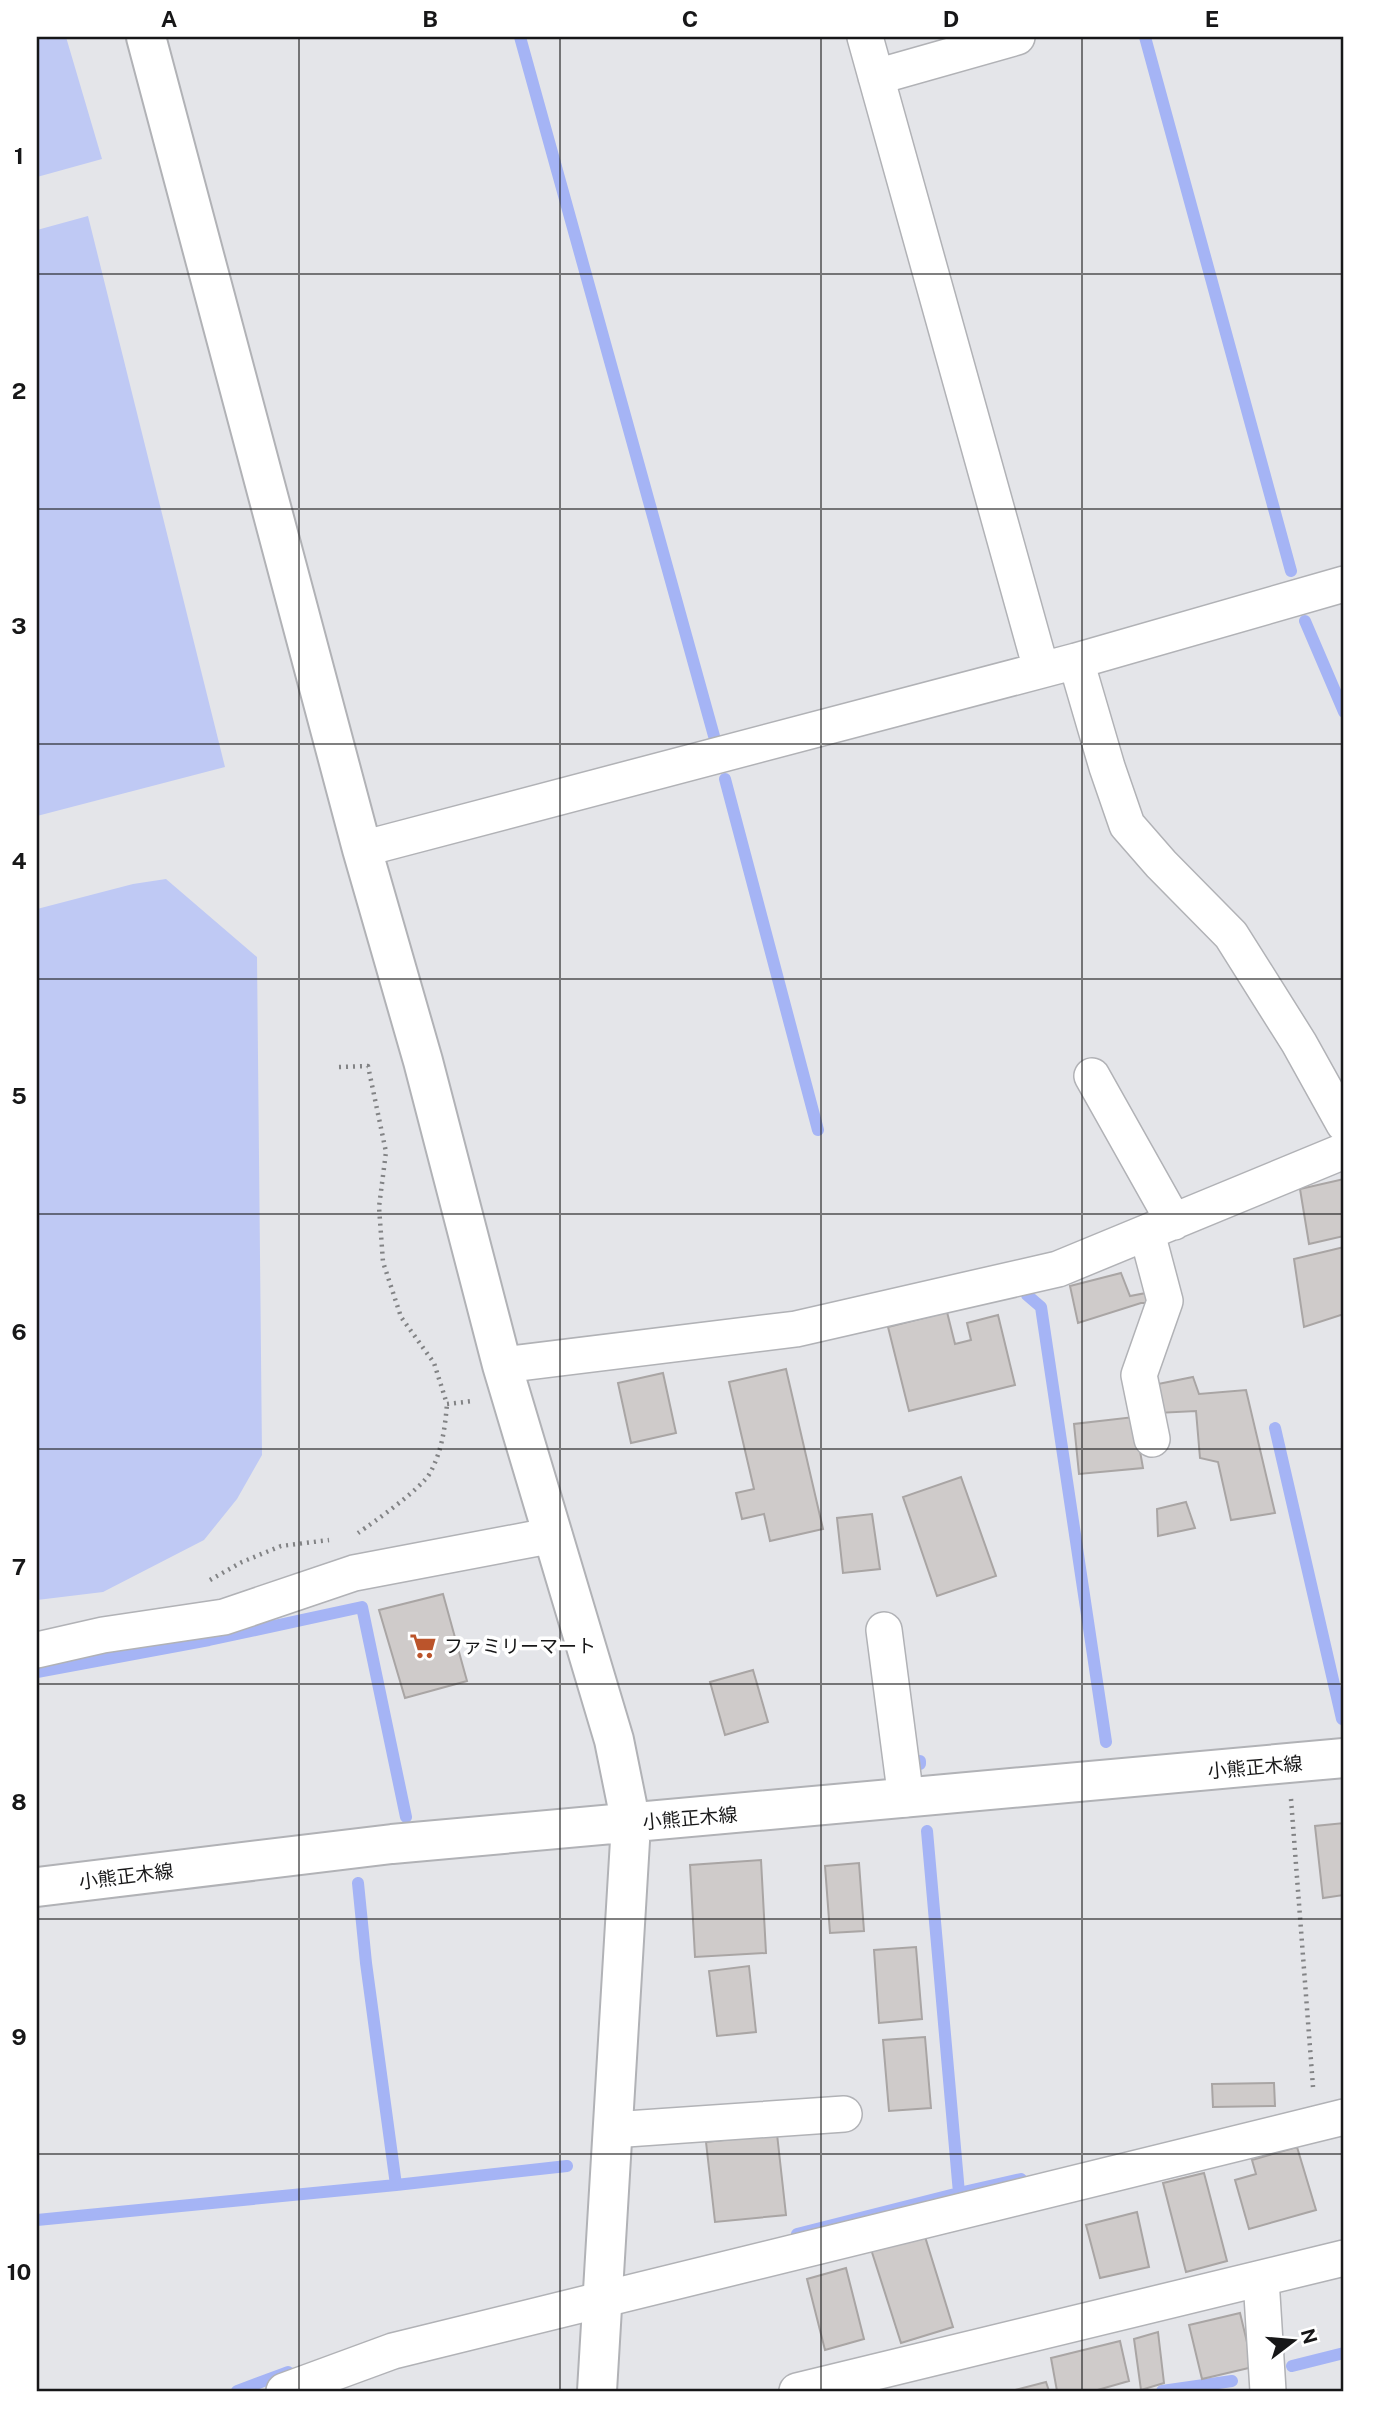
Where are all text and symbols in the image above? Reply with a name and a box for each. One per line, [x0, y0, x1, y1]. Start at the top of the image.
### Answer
text: A [161, 5, 178, 32]
text: B [422, 5, 438, 32]
text: C [682, 5, 698, 32]
text: D [943, 5, 959, 32]
text: E [1205, 5, 1219, 32]
text: 1 [14, 142, 24, 169]
text: 2 [12, 377, 26, 404]
text: 3 [11, 612, 27, 639]
text: 4 [11, 847, 27, 874]
text: 5 [11, 1082, 27, 1109]
text: 6 [11, 1318, 27, 1345]
text: 7 [12, 1553, 26, 1580]
supermarket icon: ファミリーマート [408, 1631, 438, 1661]
place label: ファミリーマート [444, 1635, 596, 1657]
street label: 小熊正木線 [1207, 1752, 1303, 1782]
text: 8 [11, 1788, 27, 1815]
street label: 小熊正木線 [642, 1803, 738, 1833]
street label: 小熊正木線 [78, 1859, 174, 1893]
text: 9 [11, 2023, 27, 2050]
text: 10 [7, 2258, 31, 2285]
north arrow [1258, 2306, 1328, 2376]
text: N [1297, 2326, 1322, 2346]

